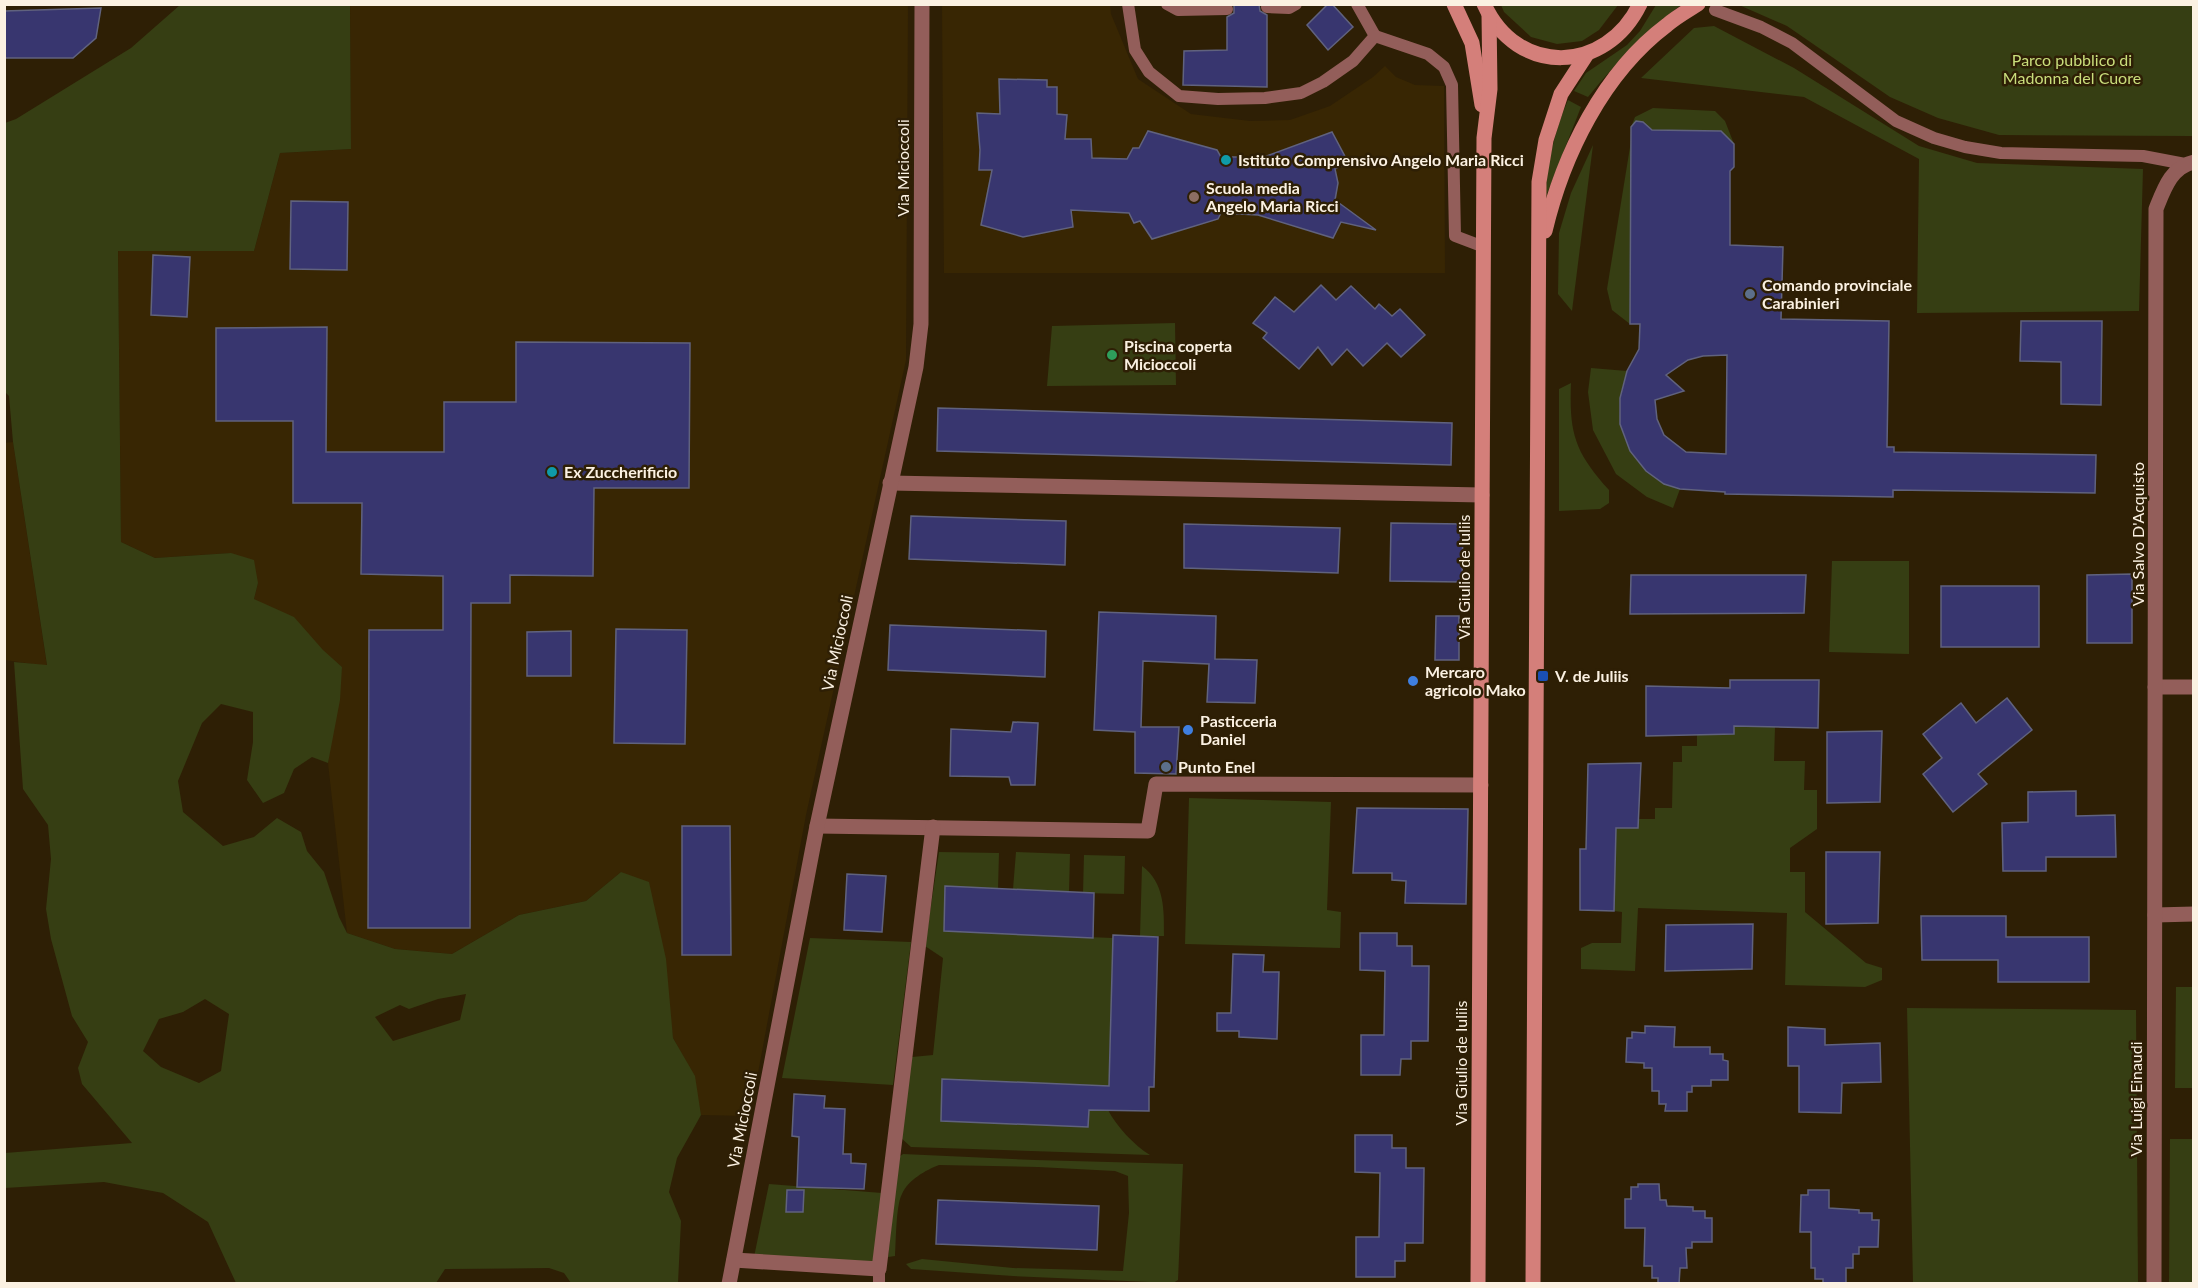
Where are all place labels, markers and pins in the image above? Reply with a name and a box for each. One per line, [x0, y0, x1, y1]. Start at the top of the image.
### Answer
place label: Istituto Comprensivo Angelo Maria Ricci [1238, 150, 1524, 169]
marker: Istituto Comprensivo Angelo Maria Ricci [1219, 153, 1233, 167]
place label: Scuola media Angelo Maria Ricci [1205, 178, 1339, 215]
marker: Scuola media Angelo Maria Ricci [1187, 190, 1201, 204]
place label: Comando provinciale Carabinieri [1762, 275, 1912, 312]
marker: Comando provinciale Carabinieri [1743, 287, 1757, 301]
place label: Piscina coperta Micioccoli [1124, 336, 1232, 373]
marker: Piscina coperta Micioccoli [1105, 348, 1119, 362]
place label: Ex Zuccherificio [564, 462, 677, 481]
marker: Ex Zuccherificio [545, 465, 559, 479]
place label: Mercaro agricolo Mako [1425, 662, 1526, 699]
place label: V. de Juliis [1554, 666, 1629, 685]
marker: V. de Juliis [1536, 669, 1550, 683]
marker: Mercaro agricolo Mako [1406, 674, 1420, 688]
place label: Pasticceria Daniel [1200, 711, 1277, 748]
marker: Pasticceria Daniel [1181, 723, 1195, 737]
place label: Punto Enel [1178, 757, 1255, 776]
marker: Punto Enel [1159, 760, 1173, 774]

